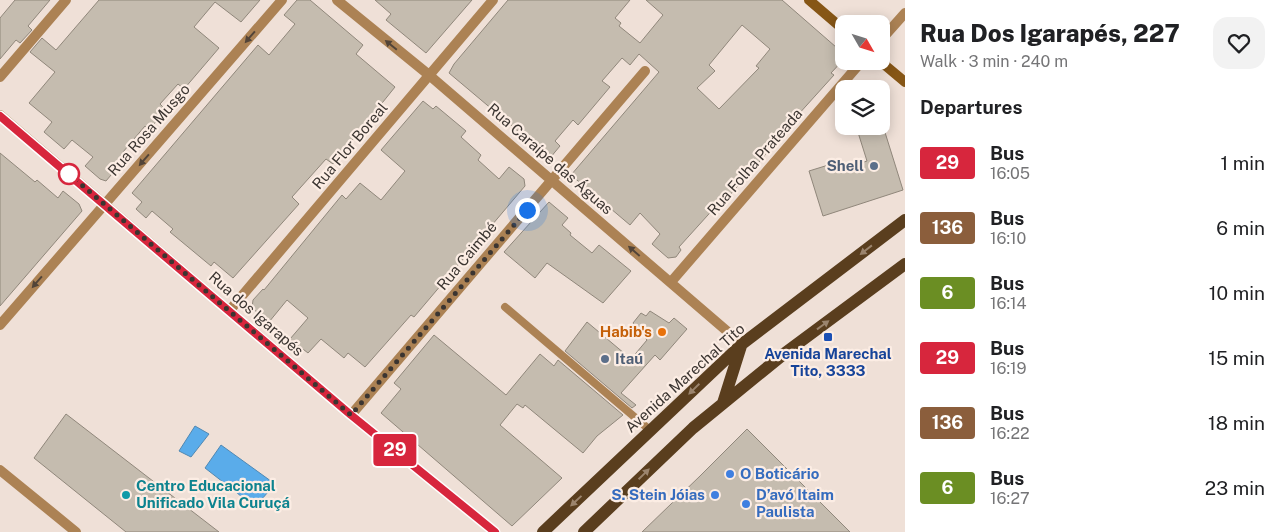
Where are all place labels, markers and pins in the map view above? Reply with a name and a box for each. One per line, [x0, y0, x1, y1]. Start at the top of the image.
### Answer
place label: Shell [826, 157, 864, 174]
marker: Shell [868, 160, 880, 172]
unlabelled marker [58, 163, 80, 185]
place label: Habib's [600, 323, 652, 340]
marker: Habib's [656, 326, 668, 338]
marker: Avenida Marechal Tito, 3333 [822, 331, 834, 343]
place label: Avenida Marechal Tito, 3333 [764, 345, 892, 379]
place label: Itaú [615, 350, 643, 367]
marker: Itaú [599, 353, 611, 365]
place label: O Boticário [740, 465, 820, 482]
marker: O Boticário [724, 468, 736, 480]
place label: Centro Educacional Unificado Vila Curuçá [136, 477, 290, 511]
place label: S. Stein Jóias [611, 486, 705, 503]
place label: D’avó Itaim Paulista [756, 486, 834, 520]
marker: Centro Educacional Unificado Vila Curuçá [120, 489, 132, 501]
marker: S. Stein Jóias [709, 489, 721, 501]
marker: D’avó Itaim Paulista [740, 498, 752, 510]

